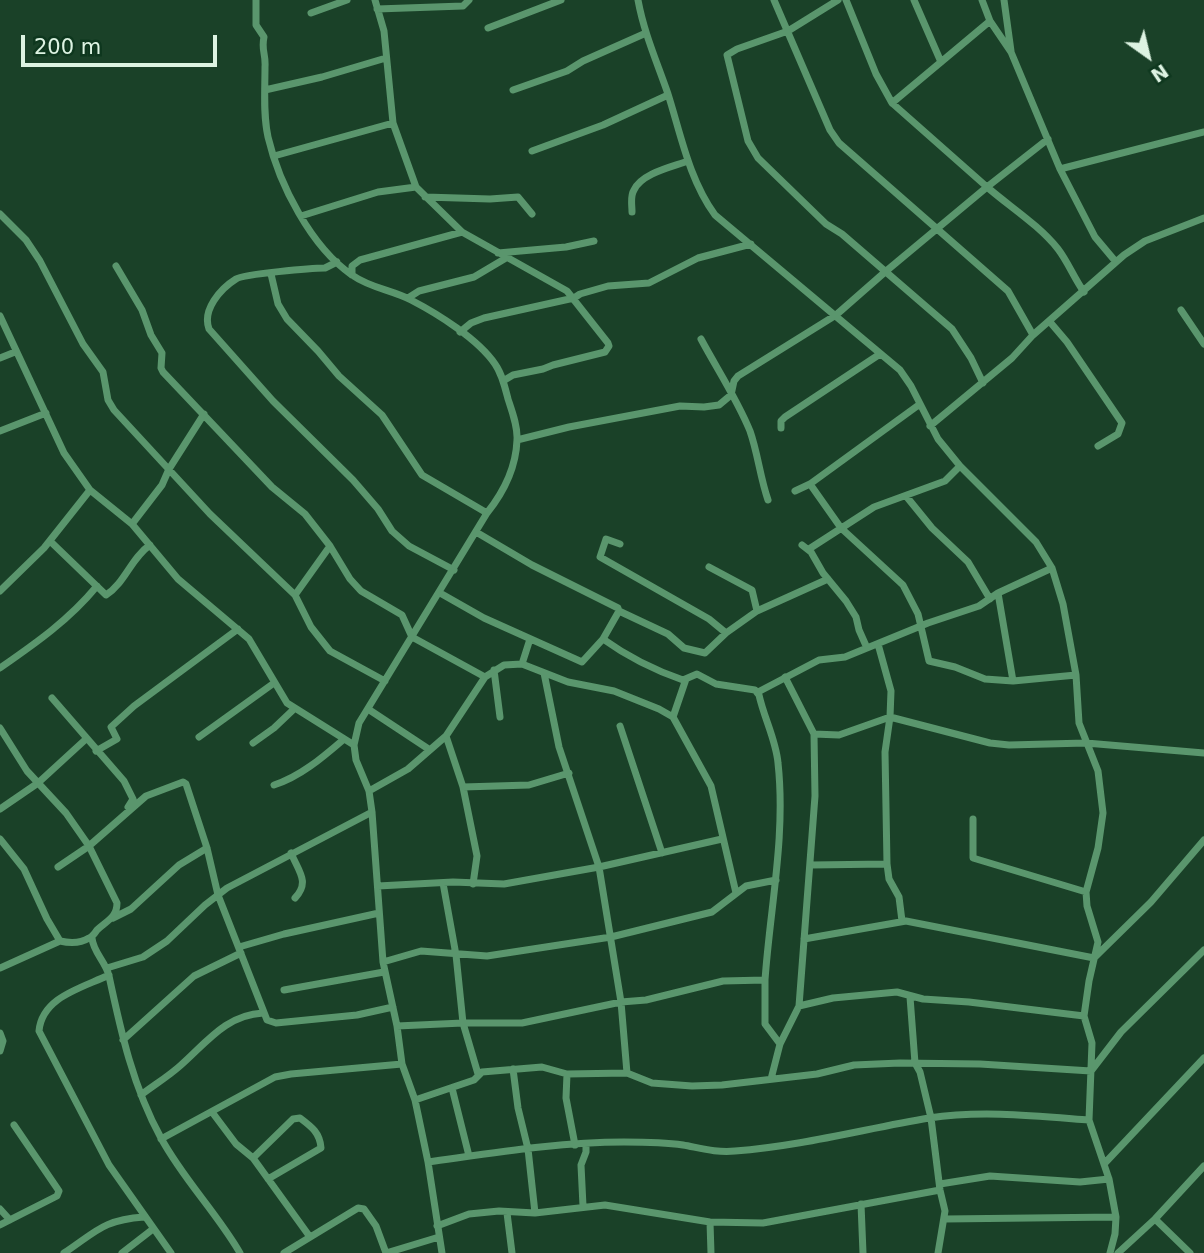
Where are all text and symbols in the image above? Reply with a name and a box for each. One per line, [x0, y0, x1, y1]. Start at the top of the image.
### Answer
scale bar [24, 21, 220, 65]
north arrow [1113, 21, 1183, 91]
text: 200 m [34, 35, 101, 59]
text: N [1147, 60, 1172, 87]

